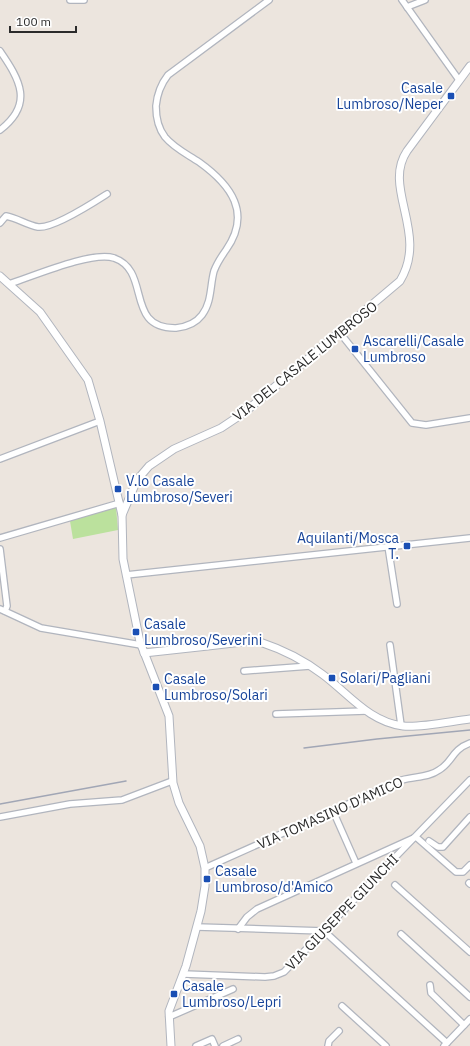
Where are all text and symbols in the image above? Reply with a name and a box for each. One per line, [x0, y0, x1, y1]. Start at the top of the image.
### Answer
scale bar [10, 8, 76, 34]
text: 100 m [16, 14, 51, 29]
place label: Casale Lumbroso/Neper [336, 79, 443, 113]
marker: Casale Lumbroso/Neper [446, 91, 456, 101]
street label: VIA DEL CASALE LUMBROSO [229, 297, 381, 425]
place label: Ascarelli/Casale Lumbroso [363, 332, 465, 366]
marker: Ascarelli/Casale Lumbroso [350, 344, 360, 354]
place label: V.lo Casale Lumbroso/Severi [126, 472, 233, 506]
marker: V.lo Casale Lumbroso/Severi [113, 484, 123, 494]
place label: Aquilanti/Mosca T. [297, 529, 400, 563]
marker: Aquilanti/Mosca T. [402, 541, 412, 551]
place label: Casale Lumbroso/Severini [144, 615, 262, 649]
marker: Casale Lumbroso/Severini [131, 627, 141, 637]
place label: Solari/Pagliani [340, 669, 431, 687]
place label: Casale Lumbroso/Solari [164, 670, 268, 704]
marker: Solari/Pagliani [327, 673, 337, 683]
marker: Casale Lumbroso/Solari [151, 682, 161, 692]
street label: VIA TOMASINO D'AMICO [254, 773, 406, 853]
street label: VIA GIUSEPPE GIUNCHI [282, 850, 402, 974]
place label: Casale Lumbroso/d'Amico [215, 862, 333, 896]
marker: Casale Lumbroso/d'Amico [202, 874, 212, 884]
place label: Casale Lumbroso/Lepri [182, 977, 281, 1011]
marker: Casale Lumbroso/Lepri [169, 989, 179, 999]

